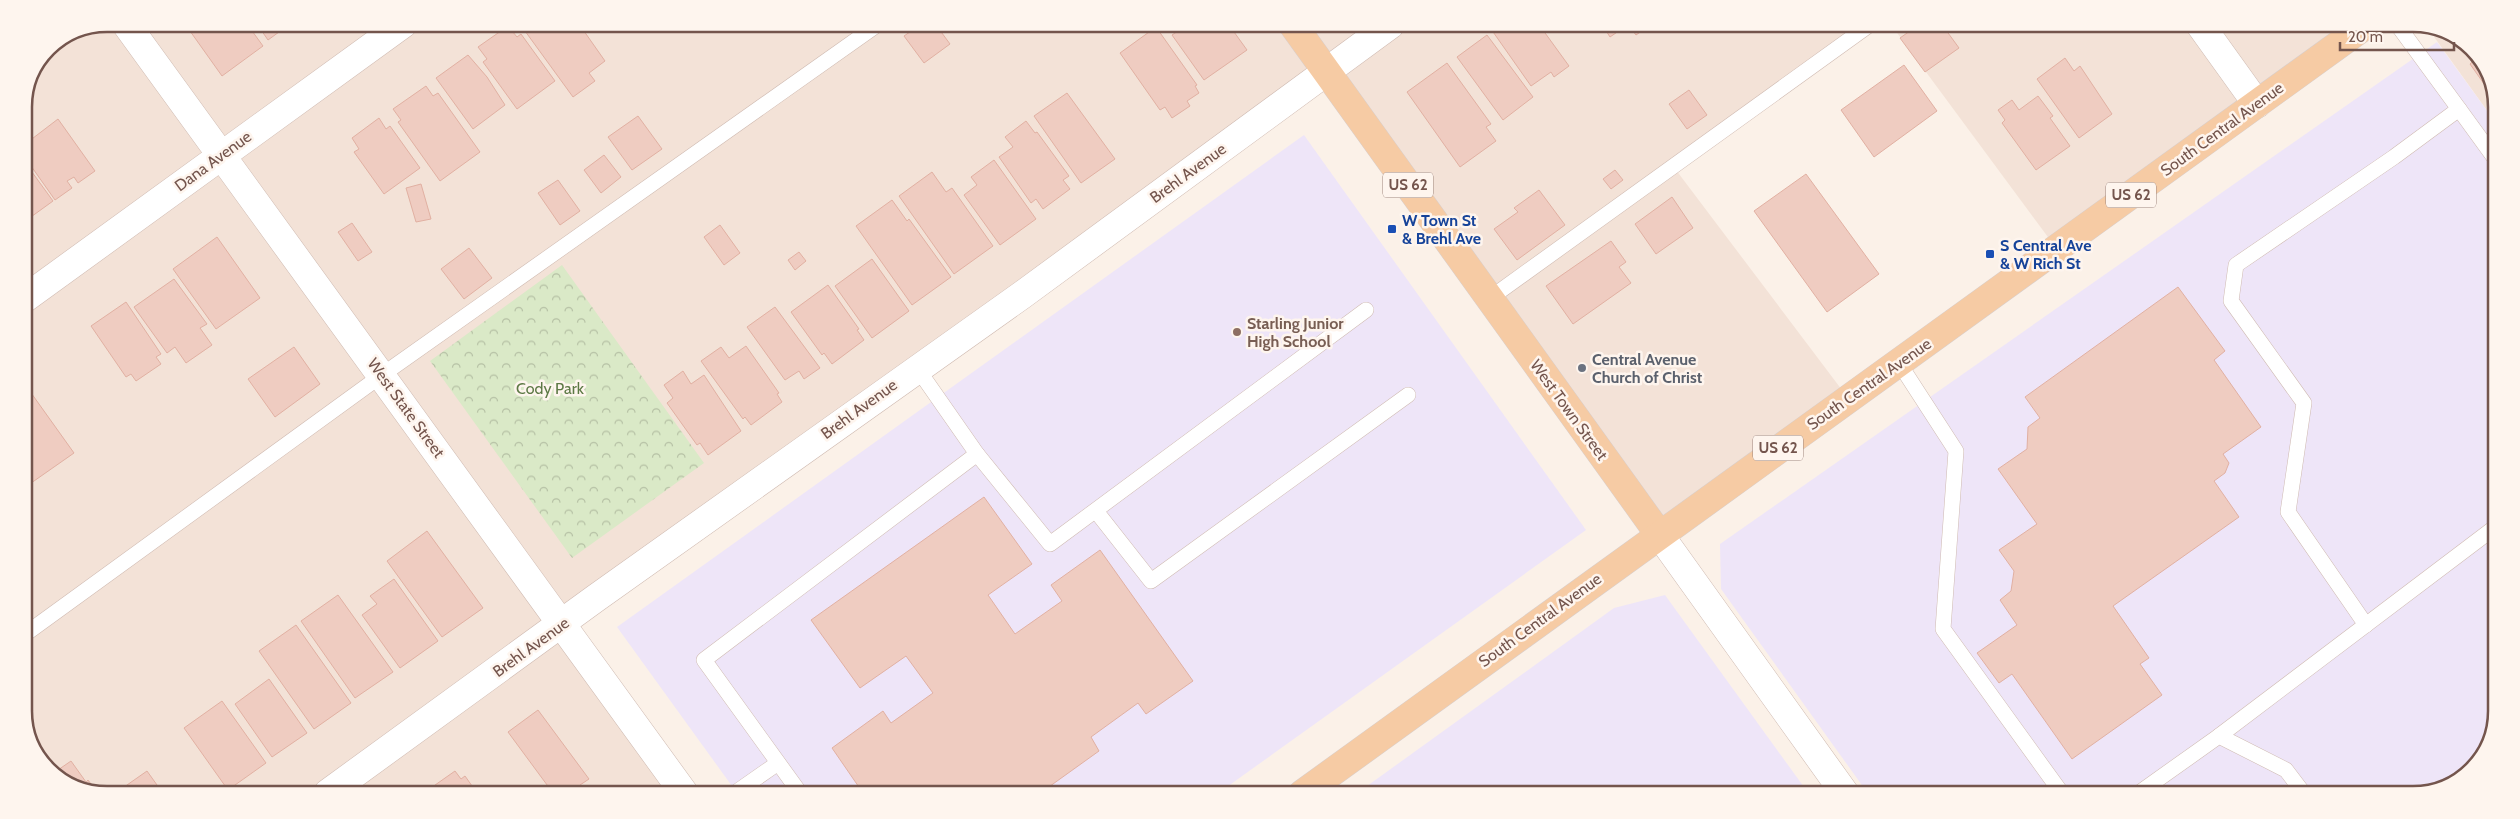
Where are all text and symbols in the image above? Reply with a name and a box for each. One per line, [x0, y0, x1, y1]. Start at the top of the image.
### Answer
scale bar [2340, 20, 2454, 52]
text: 20 m [2348, 28, 2383, 46]
street label: South Central Avenue [2157, 78, 2287, 180]
street label: Dana Avenue [171, 127, 255, 195]
street label: Brehl Avenue [1146, 139, 1230, 207]
road number: US 62 [1383, 172, 1433, 198]
road number: US 62 [2106, 182, 2156, 208]
place label: W Town St & Brehl Ave [1402, 211, 1481, 248]
marker: W Town St & Brehl Ave [1386, 223, 1398, 235]
place label: S Central Ave & W Rich St [2000, 236, 2091, 273]
marker: S Central Ave & W Rich St [1984, 248, 1996, 260]
place label: Starling Junior High School [1247, 314, 1344, 351]
marker: Starling Junior High School [1231, 326, 1243, 338]
street label: South Central Avenue [1803, 334, 1935, 434]
place label: Central Avenue Church of Christ [1592, 350, 1703, 387]
street label: West State Street [363, 354, 449, 462]
street label: West Town Street [1526, 356, 1612, 464]
marker: Central Avenue Church of Christ [1576, 362, 1588, 374]
street label: Brehl Avenue [817, 375, 901, 443]
park label: Cody Park [516, 379, 585, 398]
road number: US 62 [1753, 436, 1803, 460]
street label: South Central Avenue [1475, 569, 1605, 671]
street label: Brehl Avenue [489, 613, 573, 681]

